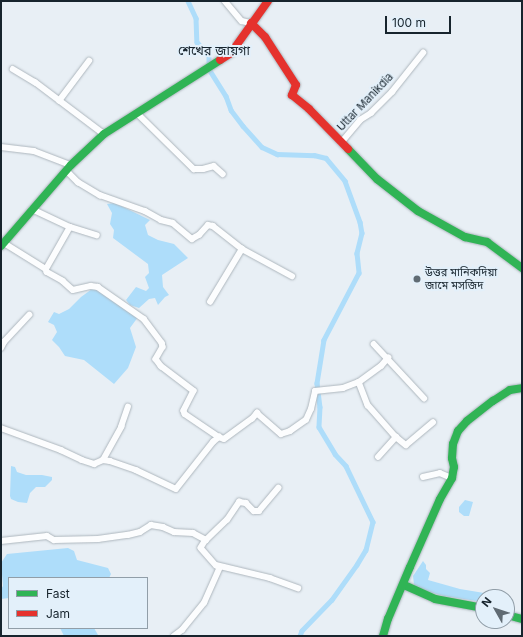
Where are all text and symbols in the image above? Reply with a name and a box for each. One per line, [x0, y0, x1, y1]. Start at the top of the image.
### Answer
scale bar [387, 8, 453, 34]
text: 100 m [392, 15, 426, 30]
district label: শেখের জায়গা [178, 42, 250, 58]
street label: Uttar Manikdia [334, 70, 396, 134]
place label: উত্তর মানিকদিয়া জামে মসজিদ [425, 266, 497, 292]
marker: উত্তর মানিকদিয়া জামে মসজিদ [412, 274, 422, 284]
legend [8, 577, 148, 629]
text: Fast [46, 586, 70, 601]
north arrow [475, 589, 515, 629]
text: N [478, 594, 495, 610]
text: Jam [46, 606, 70, 621]

